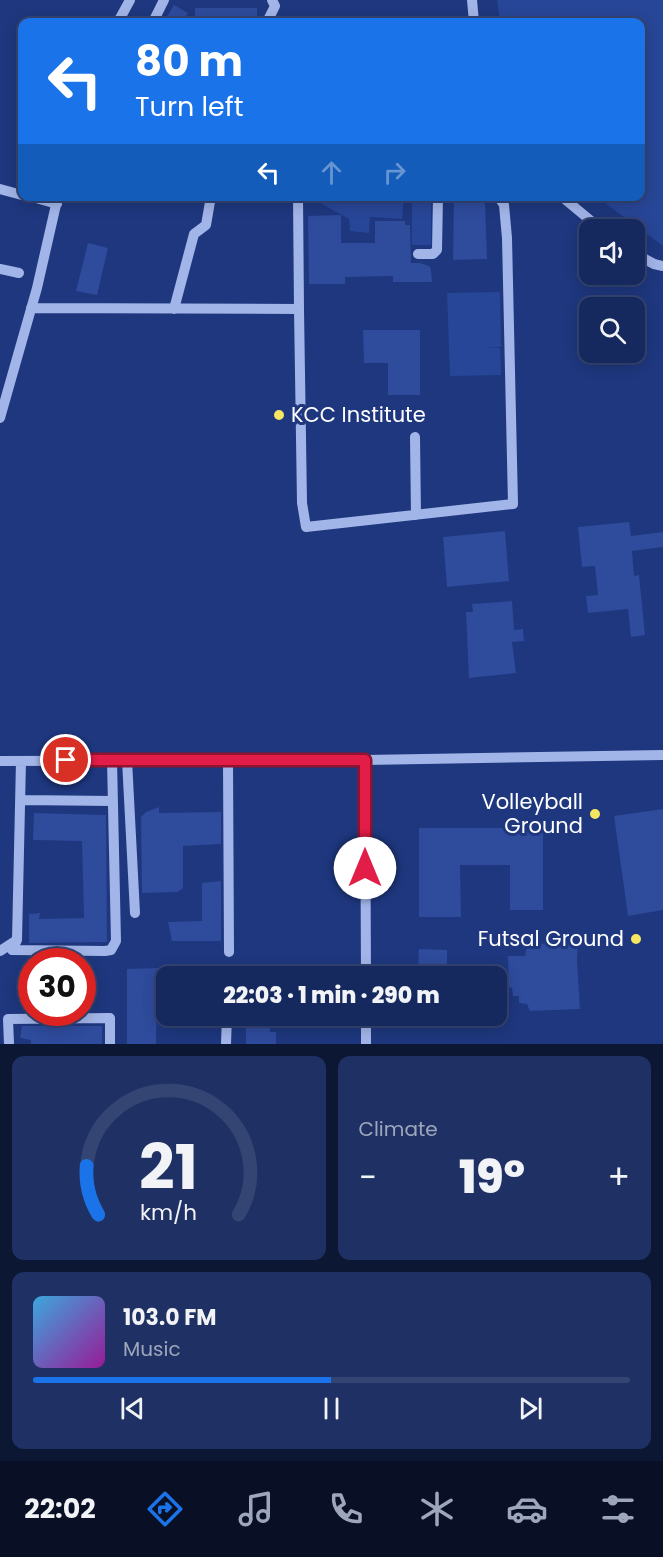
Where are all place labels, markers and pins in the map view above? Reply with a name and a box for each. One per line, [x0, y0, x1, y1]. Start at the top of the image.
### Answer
place label: KCC Institute [291, 400, 426, 429]
marker: KCC Institute [272, 408, 286, 422]
pin [40, 734, 91, 785]
place label: Volleyball Ground [481, 787, 583, 840]
marker: Volleyball Ground [588, 807, 602, 821]
place label: Futsal Ground [478, 924, 624, 953]
marker: Futsal Ground [629, 932, 643, 946]

